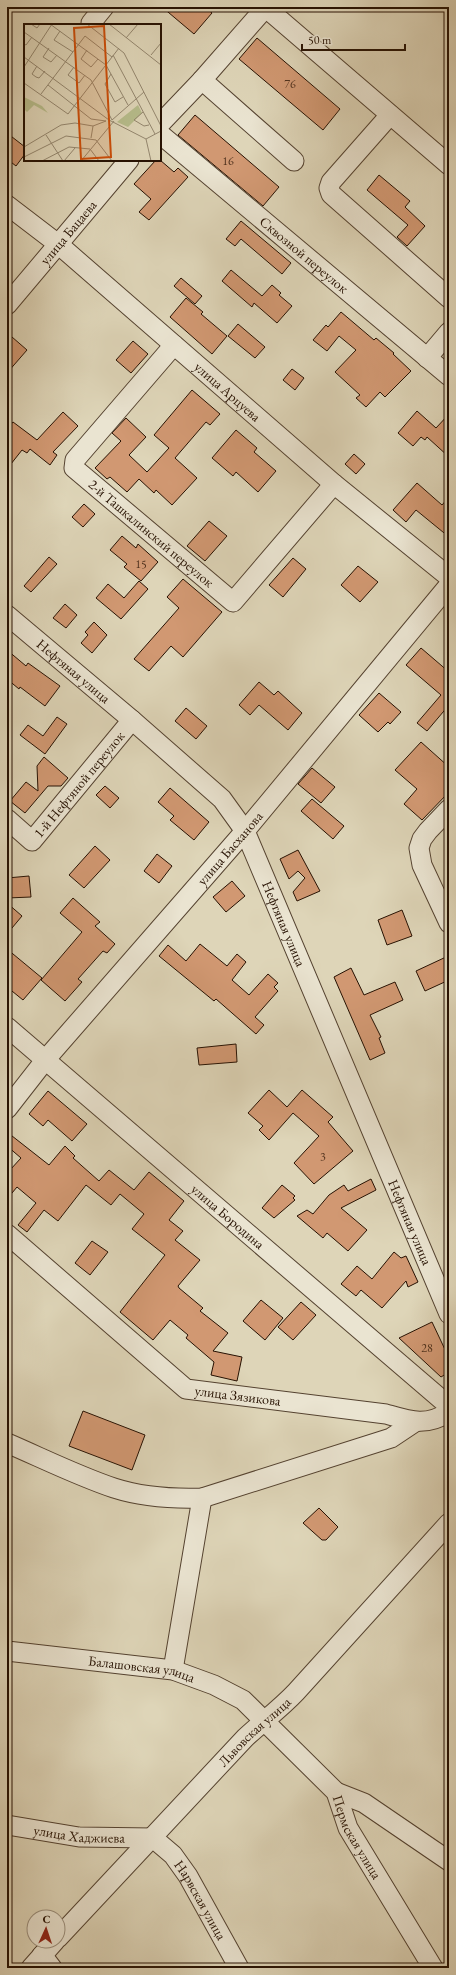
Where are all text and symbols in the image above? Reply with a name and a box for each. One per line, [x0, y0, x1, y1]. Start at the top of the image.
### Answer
inset map [24, 24, 161, 161]
scale bar [302, 26, 405, 52]
text: 50 m [308, 32, 332, 48]
house number: 76 [284, 76, 296, 92]
house number: 16 [222, 153, 234, 169]
street label: улица Бацаева [36, 196, 101, 268]
street label: Сквозной переулок [256, 212, 353, 297]
street label: улица Арцуева [191, 358, 265, 426]
street label: 2-й Ташкалинский переулок [85, 475, 218, 591]
house number: 15 [135, 556, 147, 572]
street label: Нефтяная улица [33, 635, 115, 707]
street label: 1-й Нефтяной переулок [30, 727, 129, 841]
street label: улица Басханова [193, 807, 267, 889]
street label: Нефтяная улица [258, 878, 310, 970]
house number: 3 [320, 1149, 326, 1165]
street label: Нефтяная улица [384, 1177, 436, 1268]
street label: улица Бородина [187, 1180, 269, 1253]
house number: 28 [421, 1340, 433, 1356]
street label: улица Зязикова [194, 1381, 282, 1410]
street label: Балашовская улица [87, 1651, 198, 1686]
street label: Львовская улица [214, 1693, 295, 1770]
street label: Пермская улица [329, 1793, 386, 1883]
street label: улица Хаджиева [32, 1821, 125, 1847]
street label: Нарвская улица [170, 1856, 231, 1943]
north arrow [26, 1909, 66, 1949]
text: С [42, 1912, 51, 1926]

